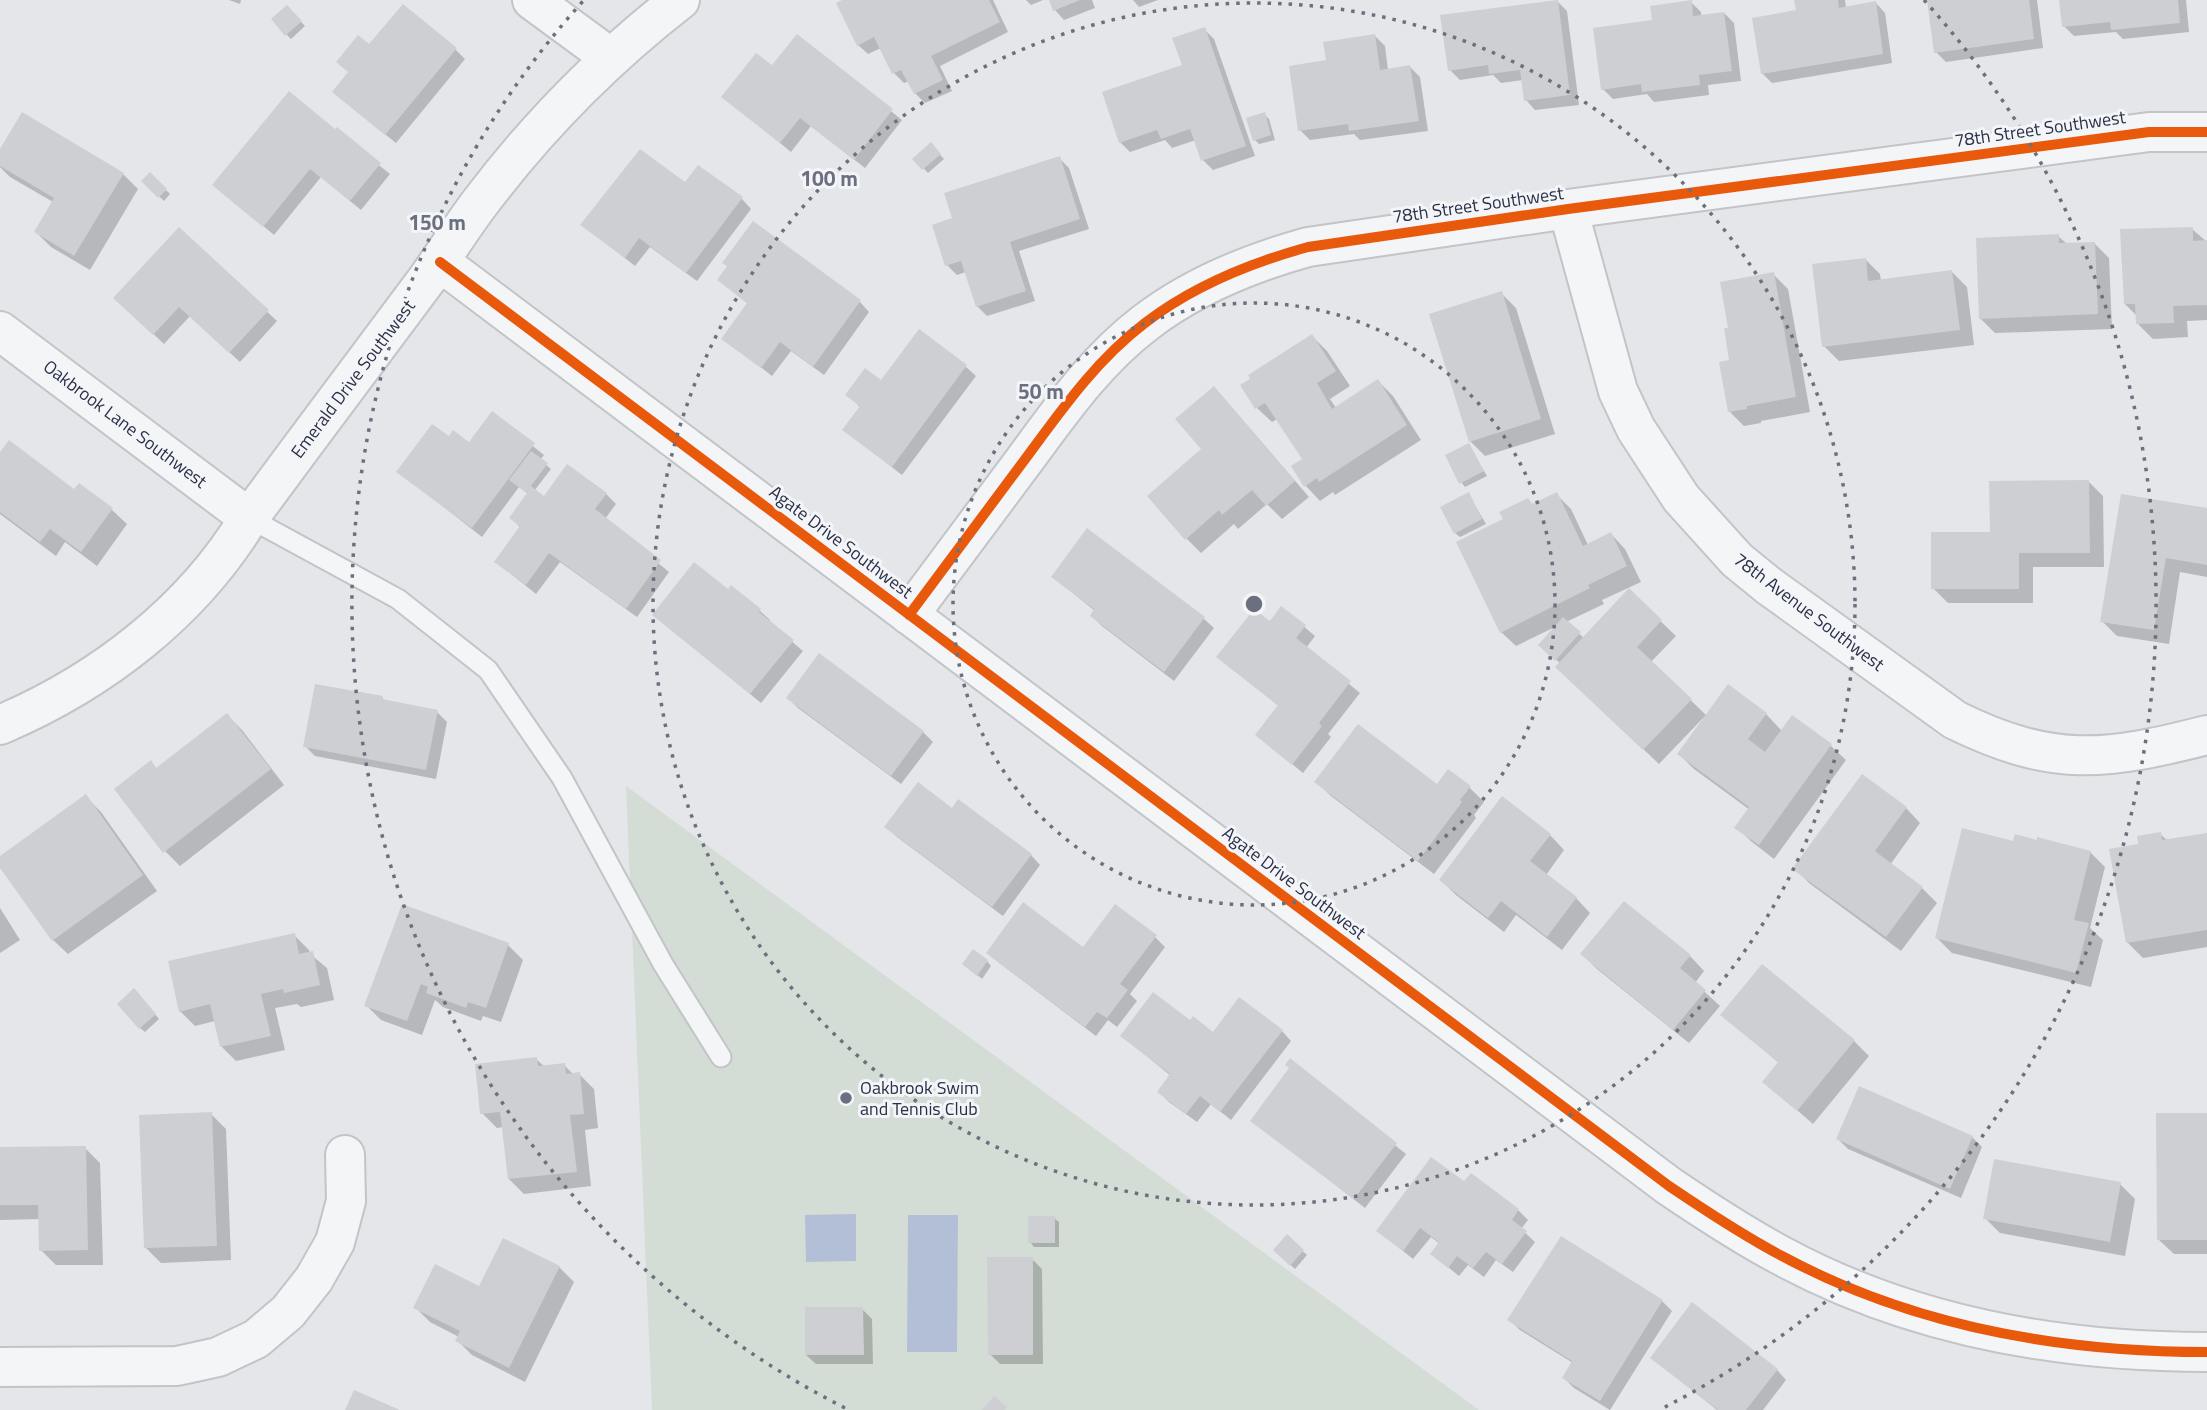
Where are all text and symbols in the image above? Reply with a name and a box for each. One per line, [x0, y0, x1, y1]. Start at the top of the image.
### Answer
street label: 78th Street Southwest [1953, 103, 2128, 154]
text: 100 m [800, 162, 858, 194]
street label: 78th Street Southwest [1391, 179, 1566, 230]
text: 150 m [408, 206, 466, 238]
street label: Emerald Drive Southwest [284, 293, 422, 464]
street label: Oakbrook Lane Southwest [38, 353, 213, 495]
text: 50 m [1018, 375, 1064, 407]
street label: Agate Drive Southwest [764, 479, 919, 605]
street label: 78th Avenue Southwest [1728, 546, 1891, 678]
centre of rings [1242, 592, 1266, 616]
street label: Agate Drive Southwest [1217, 820, 1372, 946]
place label: Oakbrook Swim and Tennis Club [860, 1074, 979, 1122]
marker: Oakbrook Swim and Tennis Club [838, 1090, 854, 1106]

